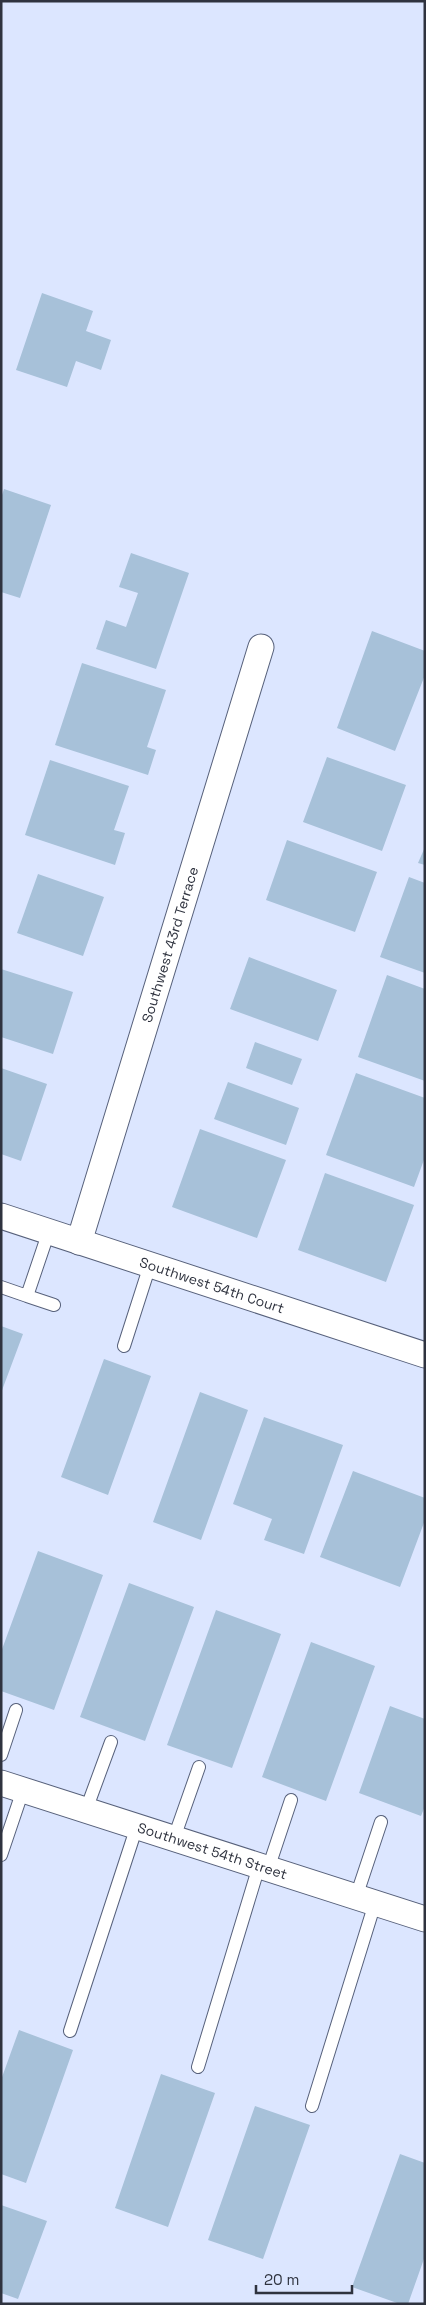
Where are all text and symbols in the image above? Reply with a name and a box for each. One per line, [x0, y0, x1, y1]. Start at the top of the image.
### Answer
street label: Southwest 43rd Terrace [138, 865, 202, 1025]
street label: Southwest 54th Court [137, 1253, 287, 1317]
street label: Southwest 54th Street [135, 1818, 289, 1883]
scale bar [256, 2262, 352, 2294]
text: 20 m [264, 2270, 299, 2289]

